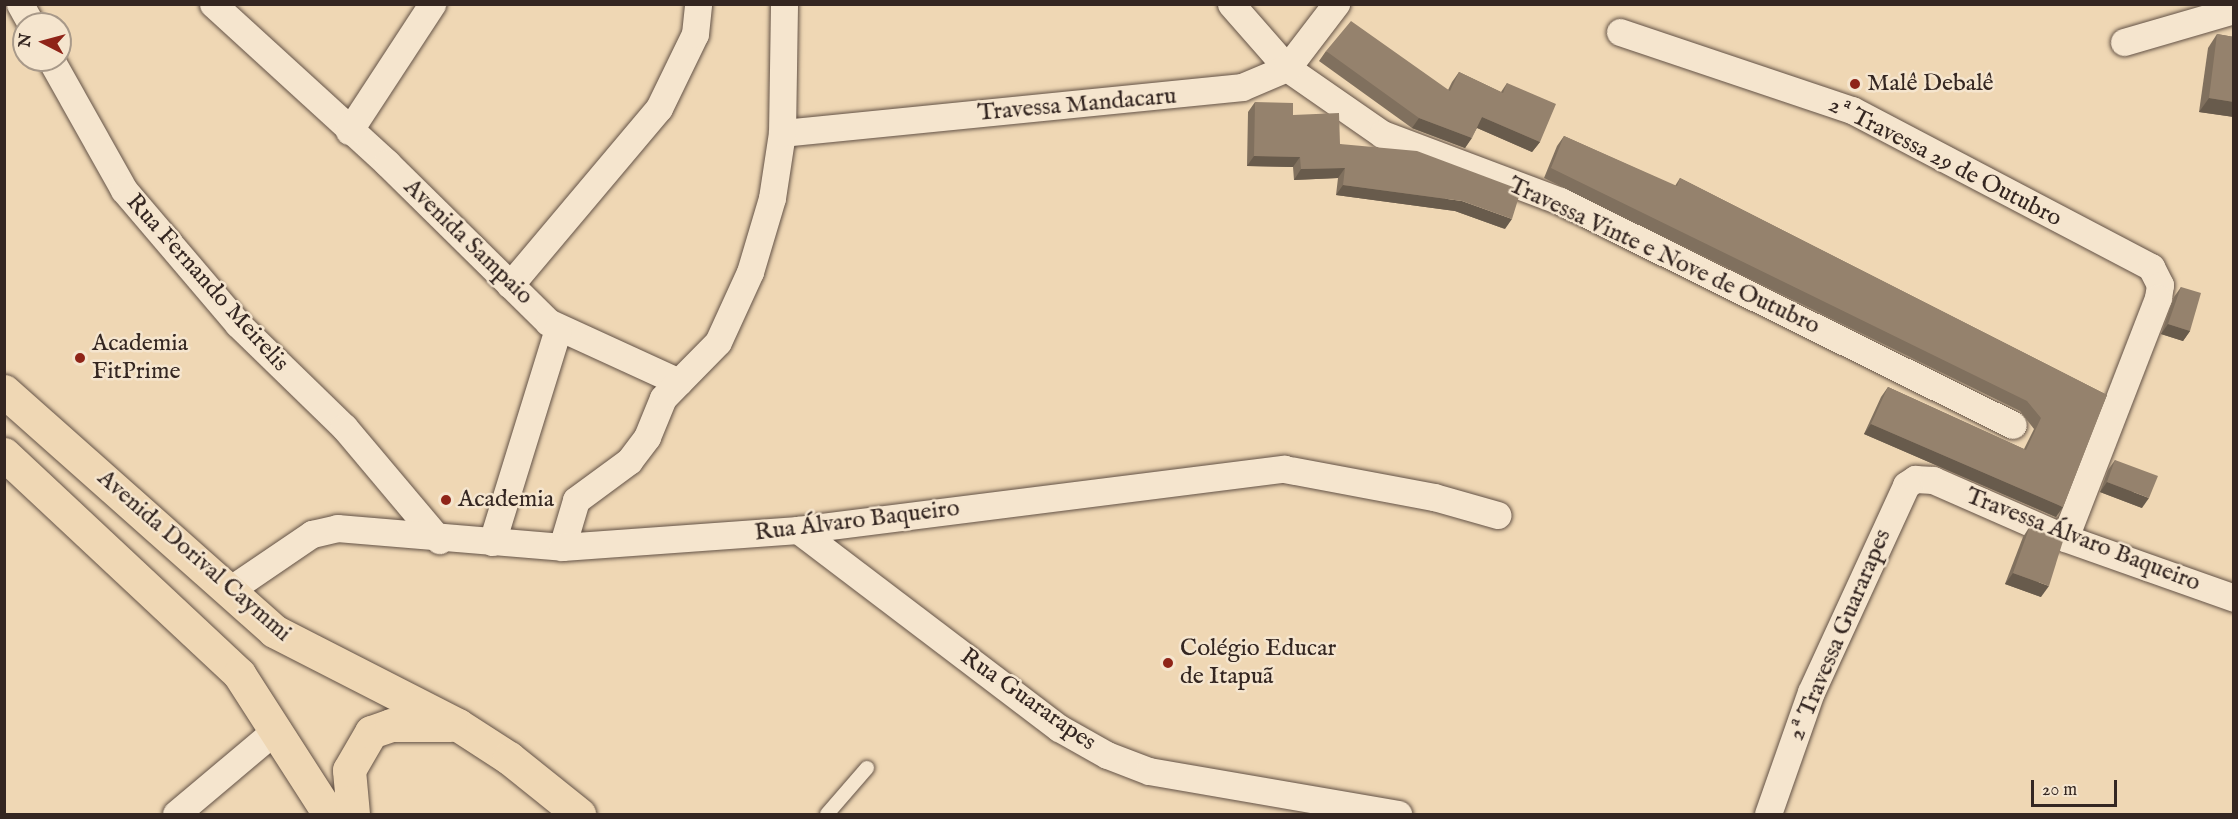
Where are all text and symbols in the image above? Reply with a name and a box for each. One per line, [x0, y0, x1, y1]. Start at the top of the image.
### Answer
north arrow [12, 12, 72, 72]
text: N [15, 32, 37, 48]
place label: Malê Debalê [1867, 70, 1994, 98]
marker: Malê Debalê [1848, 77, 1862, 91]
street label: Travessa Mandacaru [976, 82, 1178, 128]
street label: 2ª Travessa 29 de Outubro [1824, 91, 2066, 233]
street label: Travessa Vinte e Nove de Outubro [1504, 171, 1824, 341]
street label: Avenida Sampaio [397, 173, 539, 311]
street label: Rua Fernando Meirelis [120, 188, 294, 378]
place label: Academia FitPrime [92, 330, 188, 386]
marker: Academia FitPrime [73, 351, 87, 365]
street label: Avenida Dorival Caymmi [91, 464, 297, 648]
street label: Travessa Álvaro Baqueiro [1962, 482, 2204, 598]
place label: Academia [458, 486, 554, 514]
marker: Academia [439, 493, 453, 507]
street label: Rua Álvaro Baqueiro [753, 494, 961, 548]
street label: 2ª Travessa Guararapes [1782, 525, 1898, 745]
place label: Colégio Educar de Itapuã [1180, 635, 1336, 691]
street label: Rua Guararapes [955, 643, 1101, 757]
marker: Colégio Educar de Itapuã [1161, 656, 1175, 670]
scale bar [2034, 768, 2120, 806]
text: 20 m [2042, 779, 2077, 802]

